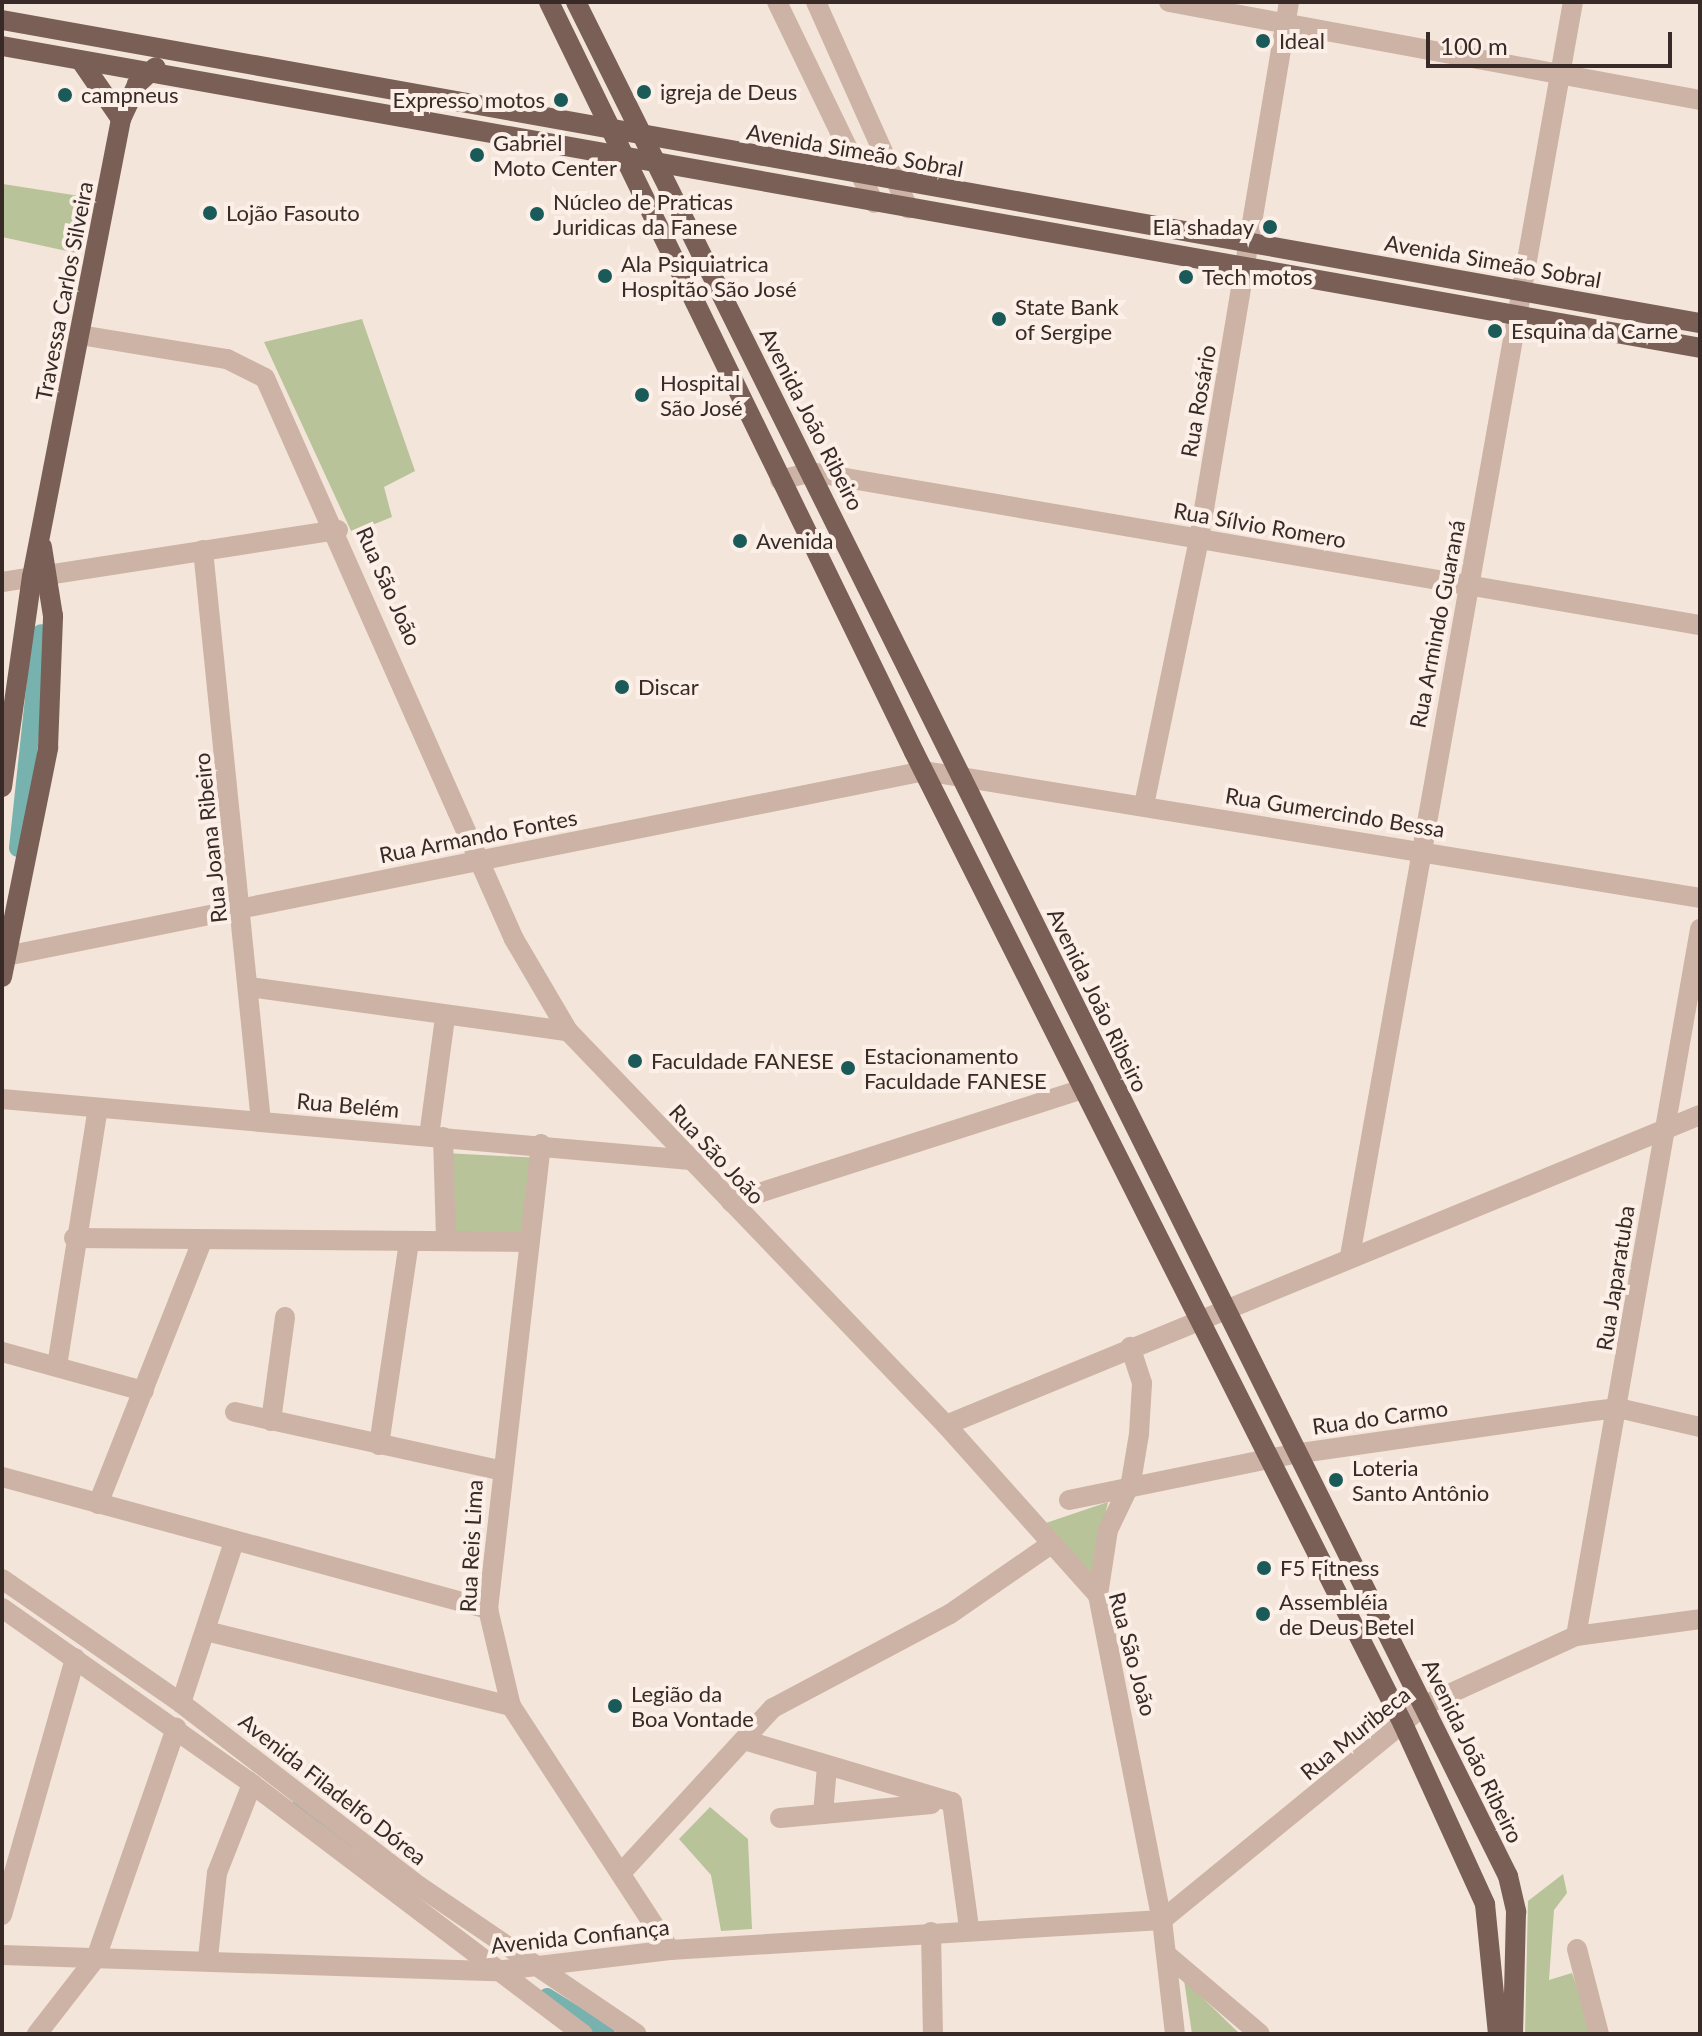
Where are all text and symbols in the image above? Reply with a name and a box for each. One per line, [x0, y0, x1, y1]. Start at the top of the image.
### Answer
scale bar [1430, 16, 1676, 66]
place label: Ideal [1279, 28, 1325, 54]
text: 100 m [1440, 31, 1508, 60]
marker: Ideal [1254, 32, 1272, 50]
place label: igreja de Deus [660, 79, 797, 105]
place label: campneus [81, 82, 179, 108]
marker: igreja de Deus [635, 83, 653, 101]
marker: campneus [56, 86, 74, 104]
place label: Expresso motos [392, 87, 545, 113]
marker: Expresso motos [552, 91, 570, 109]
street label: Avenida Simeão Sobral [745, 118, 965, 182]
place label: Gabriel Moto Center [493, 129, 617, 180]
marker: Gabriel Moto Center [468, 146, 486, 164]
street label: Travessa Carlos Silveira [30, 179, 98, 403]
place label: Núcleo de Praticas Juridicas da Fanese [553, 188, 737, 240]
place label: Lojão Fasouto [226, 200, 360, 226]
marker: Lojão Fasouto [201, 204, 219, 222]
marker: Núcleo de Praticas Juridicas da Fanese [528, 205, 546, 223]
place label: Ela shaday [1153, 214, 1254, 240]
marker: Ela shaday [1261, 218, 1279, 236]
street label: Avenida Simeão Sobral [1383, 229, 1603, 293]
place label: Ala Psiquiatrica Hospitão São José [621, 250, 797, 302]
place label: Tech motos [1202, 264, 1313, 290]
marker: Ala Psiquiatrica Hospitão São José [596, 267, 614, 285]
marker: Tech motos [1177, 268, 1195, 286]
place label: State Bank of Sergipe [1015, 293, 1119, 344]
marker: State Bank of Sergipe [990, 310, 1008, 328]
place label: Esquina da Carne [1511, 318, 1678, 344]
marker: Esquina da Carne [1486, 322, 1504, 340]
street label: Avenida João Ribeiro [754, 323, 870, 515]
street label: Rua Rosário [1175, 343, 1221, 459]
place label: Hospital São José [660, 369, 743, 420]
marker: Hospital São José [631, 384, 653, 406]
street label: Rua Sílvio Romero [1172, 497, 1348, 553]
street label: Rua Armindo Guaraná [1404, 517, 1470, 731]
street label: Rua São João [351, 522, 427, 650]
place label: Avenida [756, 528, 833, 554]
marker: Avenida [731, 532, 749, 550]
place label: Discar [638, 674, 699, 700]
marker: Discar [613, 678, 631, 696]
street label: Rua Joana Ribeiro [188, 751, 232, 925]
street label: Rua Gumercindo Bessa [1223, 782, 1447, 842]
street label: Rua Armando Fontes [376, 804, 580, 868]
street label: Avenida João Ribeiro [1042, 904, 1154, 1096]
place label: Estacionamento Faculdade FANESE [864, 1042, 1047, 1094]
place label: Faculdade FANESE [651, 1048, 834, 1074]
marker: Faculdade FANESE [626, 1052, 644, 1070]
marker: Estacionamento Faculdade FANESE [839, 1059, 857, 1077]
street label: Rua Belém [296, 1087, 400, 1123]
street label: Rua São João [664, 1098, 770, 1210]
street label: Rua Japaratuba [1590, 1203, 1640, 1353]
street label: Rua do Carmo [1310, 1394, 1450, 1440]
place label: Loteria Santo Antônio [1352, 1454, 1490, 1506]
marker: Loteria Santo Antônio [1327, 1471, 1345, 1489]
street label: Rua Reis Lima [454, 1479, 488, 1613]
place label: F5 Fitness [1280, 1555, 1379, 1581]
marker: F5 Fitness [1255, 1559, 1273, 1577]
place label: Assembléia de Deus Betel [1279, 1588, 1414, 1640]
street label: Rua São João [1104, 1589, 1162, 1719]
marker: Assembléia de Deus Betel [1254, 1605, 1272, 1623]
street label: Avenida João Ribeiro [1417, 1655, 1529, 1847]
place label: Legião da Boa Vontade [631, 1680, 755, 1732]
street label: Rua Muribeca [1295, 1681, 1415, 1785]
marker: Legião da Boa Vontade [606, 1697, 624, 1715]
street label: Avenida Filadelfo Dórea [234, 1708, 432, 1870]
street label: Avenida Confiança [489, 1913, 671, 1959]

